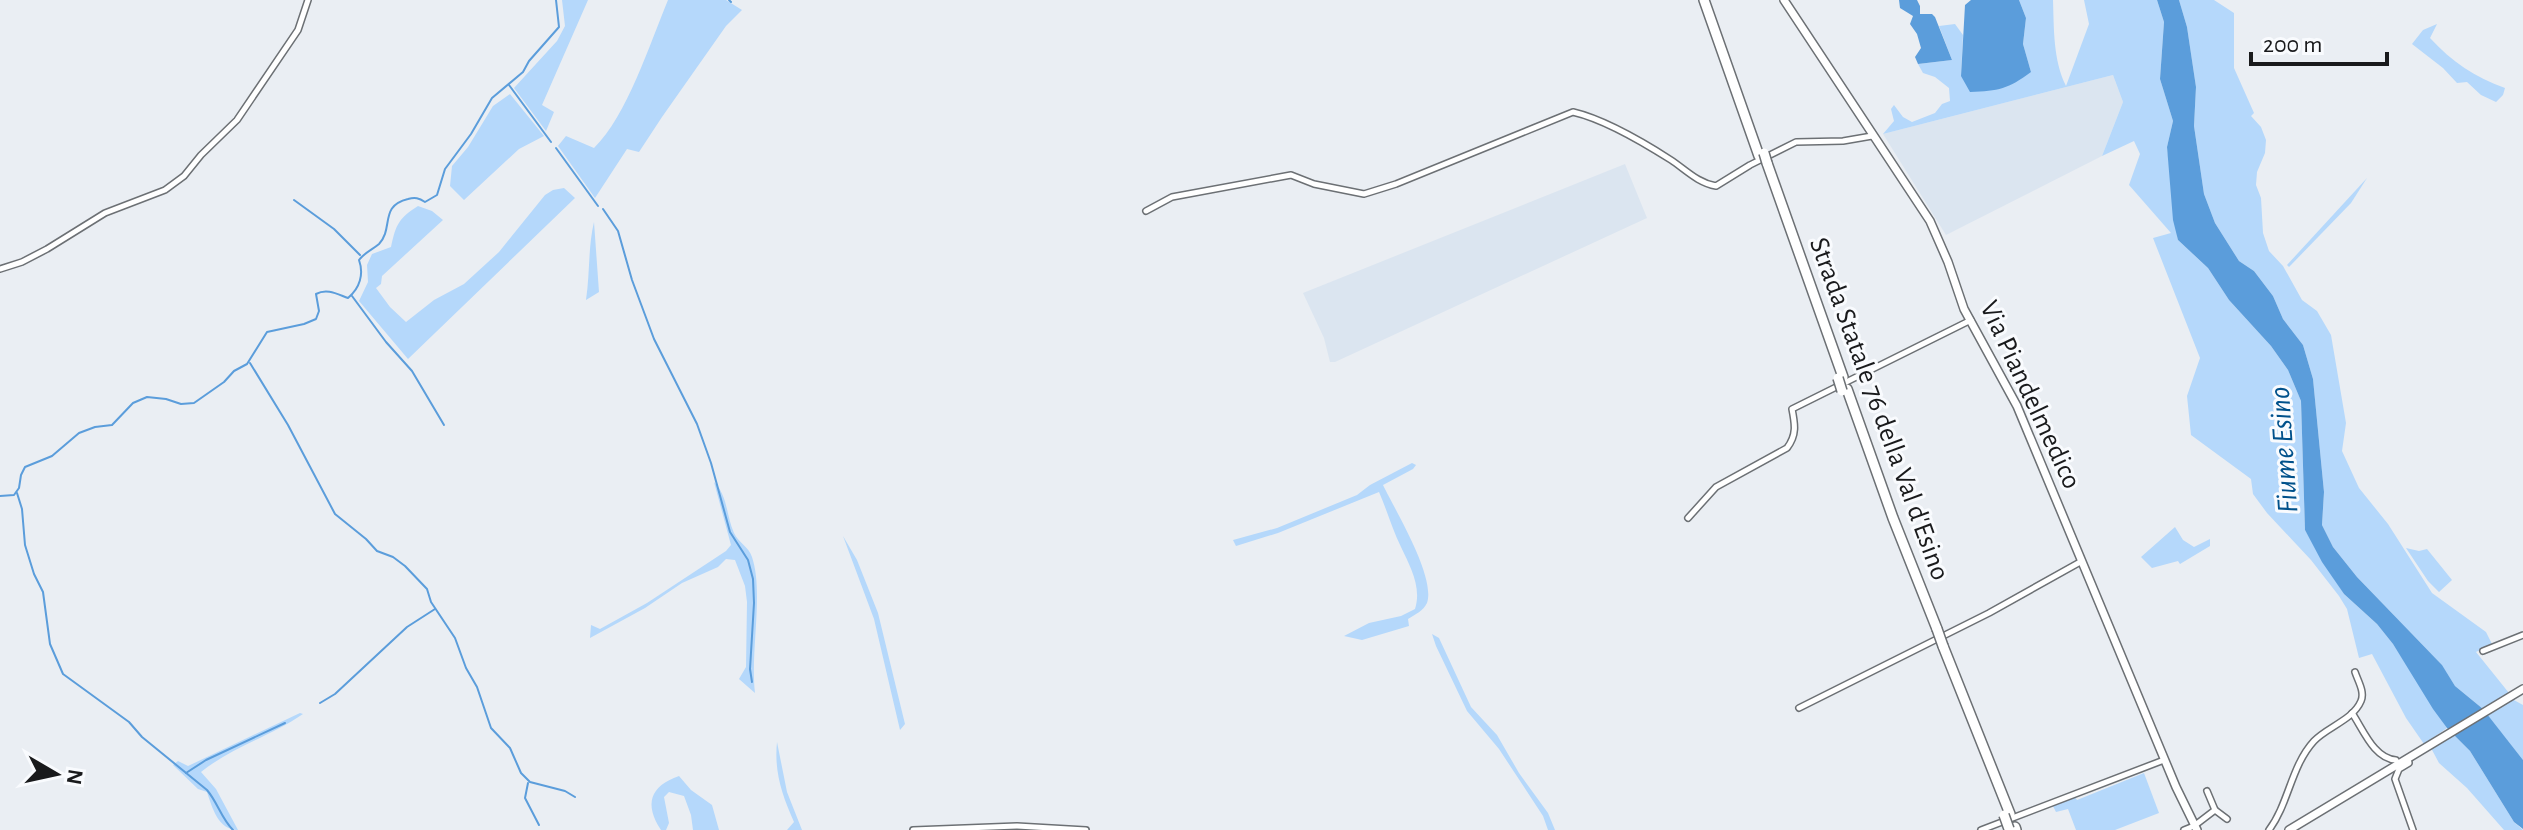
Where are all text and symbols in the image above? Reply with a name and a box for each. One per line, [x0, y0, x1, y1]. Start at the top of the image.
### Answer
scale bar [2251, 16, 2387, 66]
text: 200 m [2263, 33, 2322, 57]
street label: Strada Statale 76 della Val d'Esino [1804, 234, 1954, 584]
street label: Via Piandelmedico [1974, 297, 2086, 493]
water label: Fiume Esino [2265, 386, 2303, 514]
north arrow [16, 734, 96, 814]
text: N [63, 768, 87, 786]

